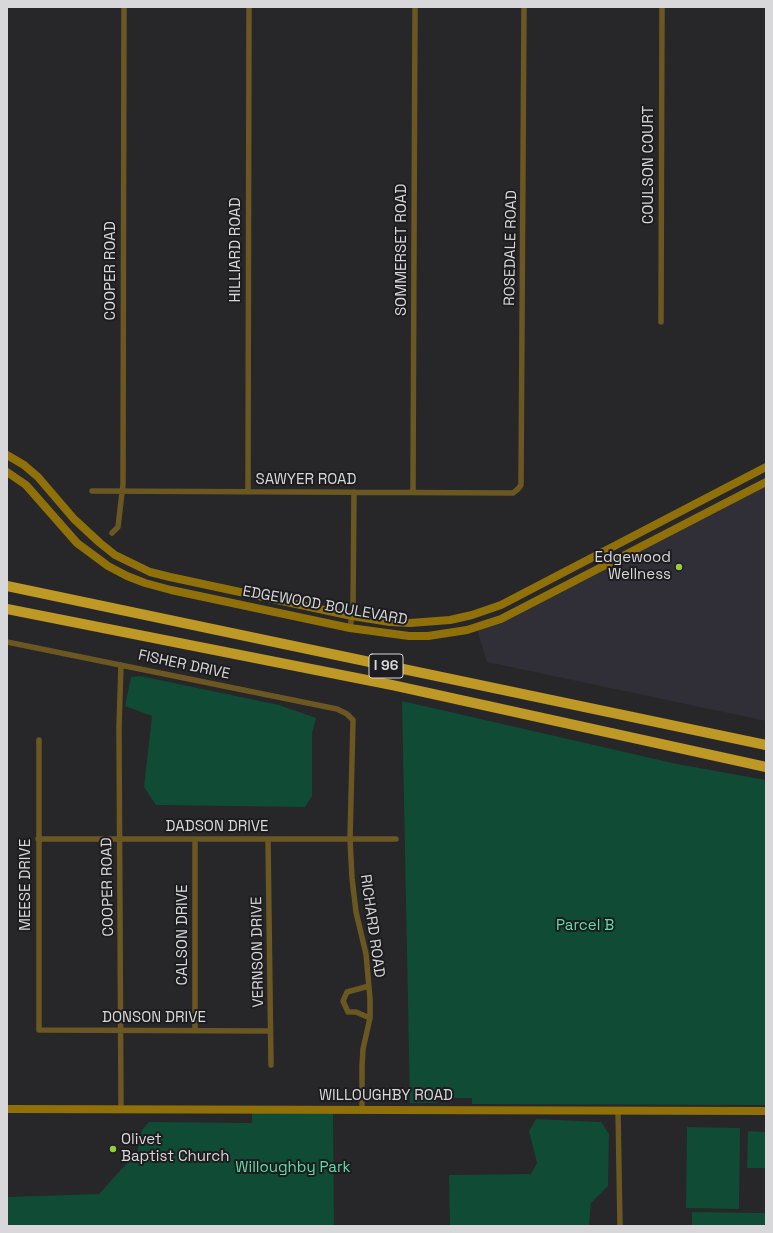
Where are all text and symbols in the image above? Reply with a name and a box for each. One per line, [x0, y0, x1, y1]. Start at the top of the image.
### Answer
street label: COULSON COURT [640, 106, 658, 224]
street label: SOMMERSET ROAD [393, 184, 411, 316]
street label: ROSEDALE ROAD [501, 190, 521, 306]
street label: HILLIARD ROAD [227, 197, 245, 303]
street label: COOPER ROAD [102, 221, 120, 321]
street label: SAWYER ROAD [255, 471, 357, 489]
place label: Edgewood Wellness [594, 549, 671, 584]
marker: Edgewood Wellness [674, 562, 684, 572]
street label: EDGEWOOD BOULEVARD [241, 583, 409, 629]
street label: FISHER DRIVE [136, 646, 232, 684]
road number: I 96 [369, 654, 403, 678]
street label: DADSON DRIVE [165, 818, 269, 836]
street label: COOPER ROAD [98, 837, 118, 937]
street label: MEESE DRIVE [17, 839, 35, 931]
street label: RICHARD ROAD [356, 873, 388, 979]
street label: CALSON DRIVE [174, 884, 192, 986]
street label: VERNSON DRIVE [248, 896, 268, 1008]
park label: Parcel B [556, 917, 614, 935]
street label: DONSON DRIVE [102, 1009, 206, 1027]
street label: WILLOUGHBY ROAD [319, 1087, 453, 1105]
place label: Olivet Baptist Church [121, 1131, 229, 1166]
marker: Olivet Baptist Church [108, 1144, 118, 1154]
park label: Willoughby Park [235, 1159, 351, 1177]

